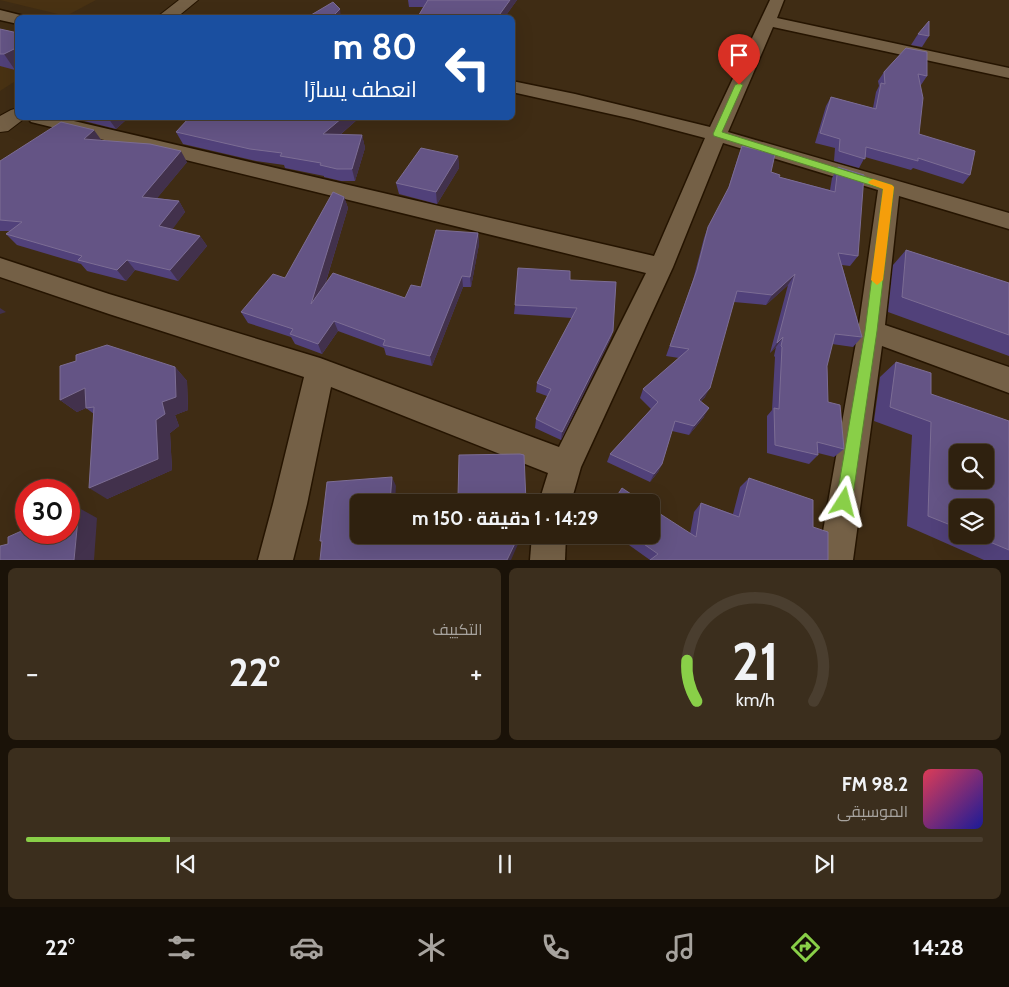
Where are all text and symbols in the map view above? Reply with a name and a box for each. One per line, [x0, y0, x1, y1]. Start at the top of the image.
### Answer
text: 80 m [333, 25, 417, 68]
pin [718, 34, 760, 85]
icon: left [435, 35, 500, 100]
icon: arrive [725, 41, 753, 69]
text: انعطف يسارًا [304, 76, 417, 103]
map controls [949, 444, 994, 544]
button: search [949, 444, 994, 489]
position arrow [817, 475, 869, 527]
speed limit sign: 30 [15, 479, 80, 544]
button: layers [949, 499, 994, 544]
text: 14:29 · 1 دقيقة · 150 m [412, 507, 598, 530]
text: التكييف [432, 620, 483, 639]
text: 21 [731, 630, 778, 693]
text: 22° [229, 649, 280, 696]
text: − [26, 656, 38, 690]
text: + [470, 656, 483, 690]
text: km/h [735, 689, 774, 710]
text: 98.2 FM [842, 773, 908, 796]
text: الموسيقى [837, 802, 908, 821]
icon: previous [172, 850, 200, 878]
icon: pause [491, 850, 519, 878]
icon: next [810, 850, 838, 878]
icon: filters [164, 930, 199, 965]
icon: car [289, 930, 324, 965]
icon: climate [414, 930, 449, 965]
icon: phone [538, 930, 573, 965]
icon: music [663, 930, 698, 965]
icon: directions [788, 930, 823, 965]
text: 22° [45, 934, 75, 961]
text: 14:28 [913, 934, 964, 961]

